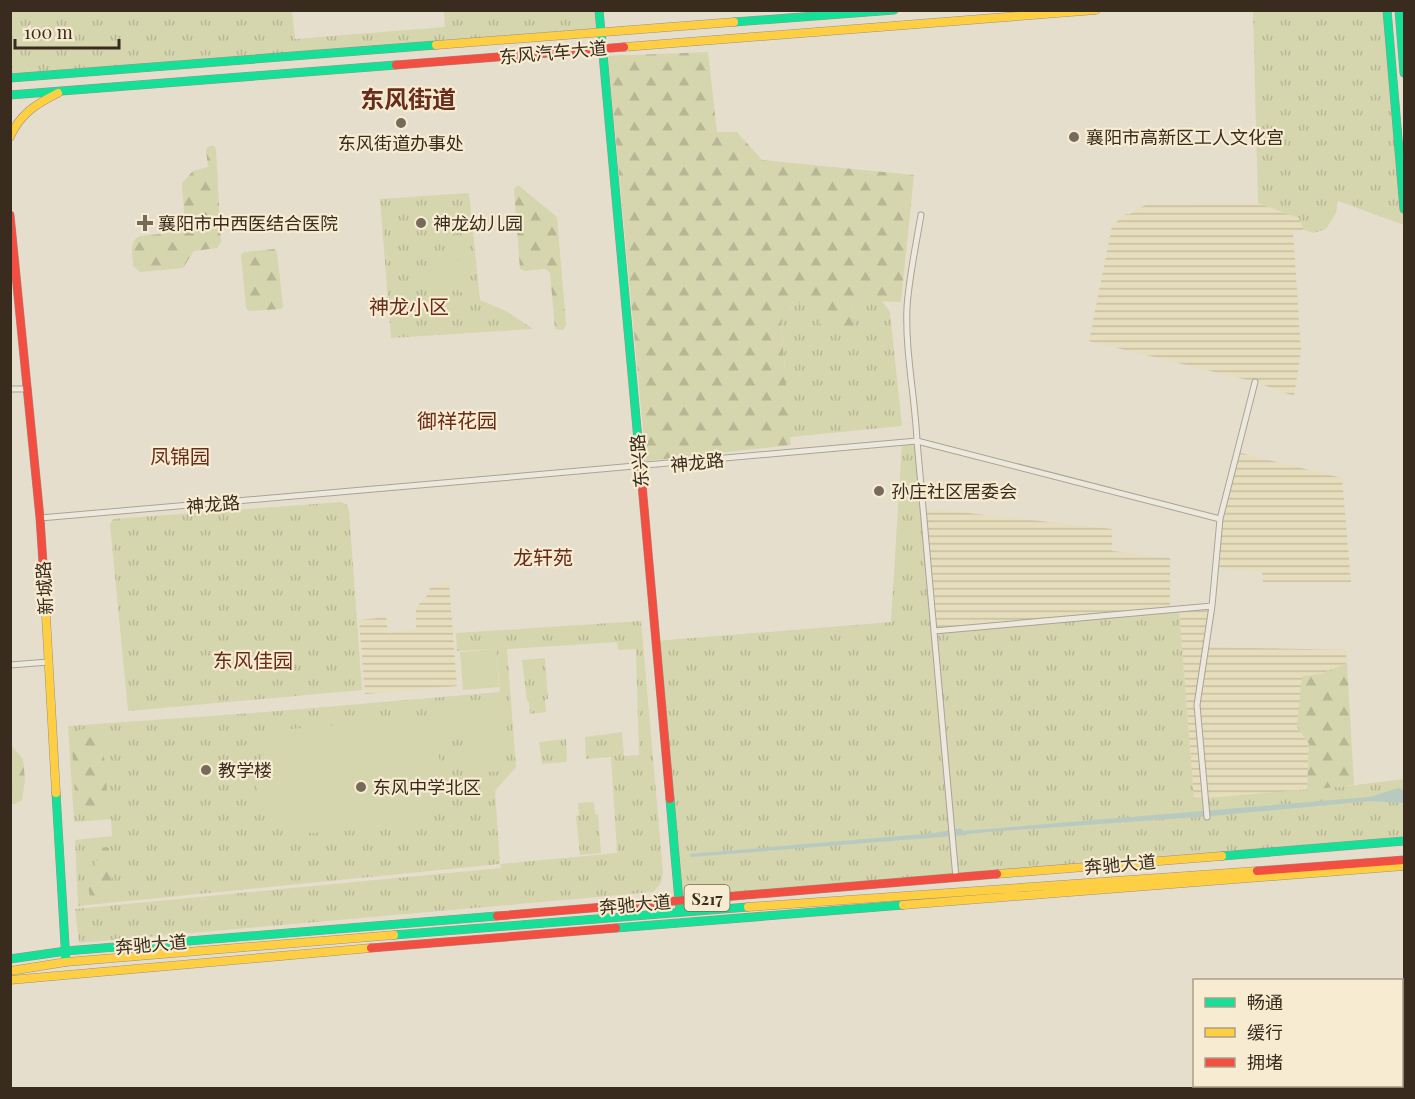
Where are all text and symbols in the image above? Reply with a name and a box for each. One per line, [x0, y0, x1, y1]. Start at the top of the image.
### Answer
scale bar [15, 12, 118, 50]
text: 100 m [24, 20, 73, 44]
street label: 东风汽车大道 [498, 35, 608, 69]
district label: 东风街道 [360, 82, 456, 114]
marker: 东风街道办事处 [394, 116, 408, 130]
place label: 襄阳市高新区工人文化宫 [1086, 125, 1284, 149]
marker: 襄阳市高新区工人文化宫 [1067, 130, 1081, 144]
place label: 东风街道办事处 [338, 131, 464, 155]
place label: 襄阳市中西医结合医院 [158, 211, 338, 235]
place label: 神龙幼儿园 [433, 211, 523, 235]
marker: 襄阳市中西医结合医院 [136, 214, 154, 232]
marker: 神龙幼儿园 [414, 216, 428, 230]
district label: 神龙小区 [369, 292, 449, 319]
district label: 御祥花园 [417, 406, 497, 433]
street label: 东兴路 [625, 433, 653, 489]
district label: 凤锦园 [150, 442, 210, 469]
street label: 神龙路 [669, 447, 725, 477]
place label: 孙庄社区居委会 [891, 479, 1017, 503]
marker: 孙庄社区居委会 [872, 484, 886, 498]
street label: 神龙路 [185, 490, 241, 518]
district label: 龙轩苑 [513, 543, 573, 570]
street label: 新城路 [31, 560, 57, 616]
district label: 东风佳园 [213, 646, 293, 673]
place label: 教学楼 [218, 758, 272, 782]
marker: 教学楼 [199, 763, 213, 777]
place label: 东风中学北区 [373, 775, 481, 799]
marker: 东风中学北区 [354, 780, 368, 794]
street label: 奔驰大道 [1083, 849, 1157, 879]
road number: S217 [684, 885, 730, 911]
street label: 奔驰大道 [598, 889, 672, 919]
street label: 奔驰大道 [114, 929, 188, 959]
legend [1193, 979, 1403, 1087]
text: 畅通 [1247, 990, 1283, 1014]
text: 缓行 [1247, 1020, 1283, 1044]
text: 拥堵 [1247, 1050, 1283, 1074]

